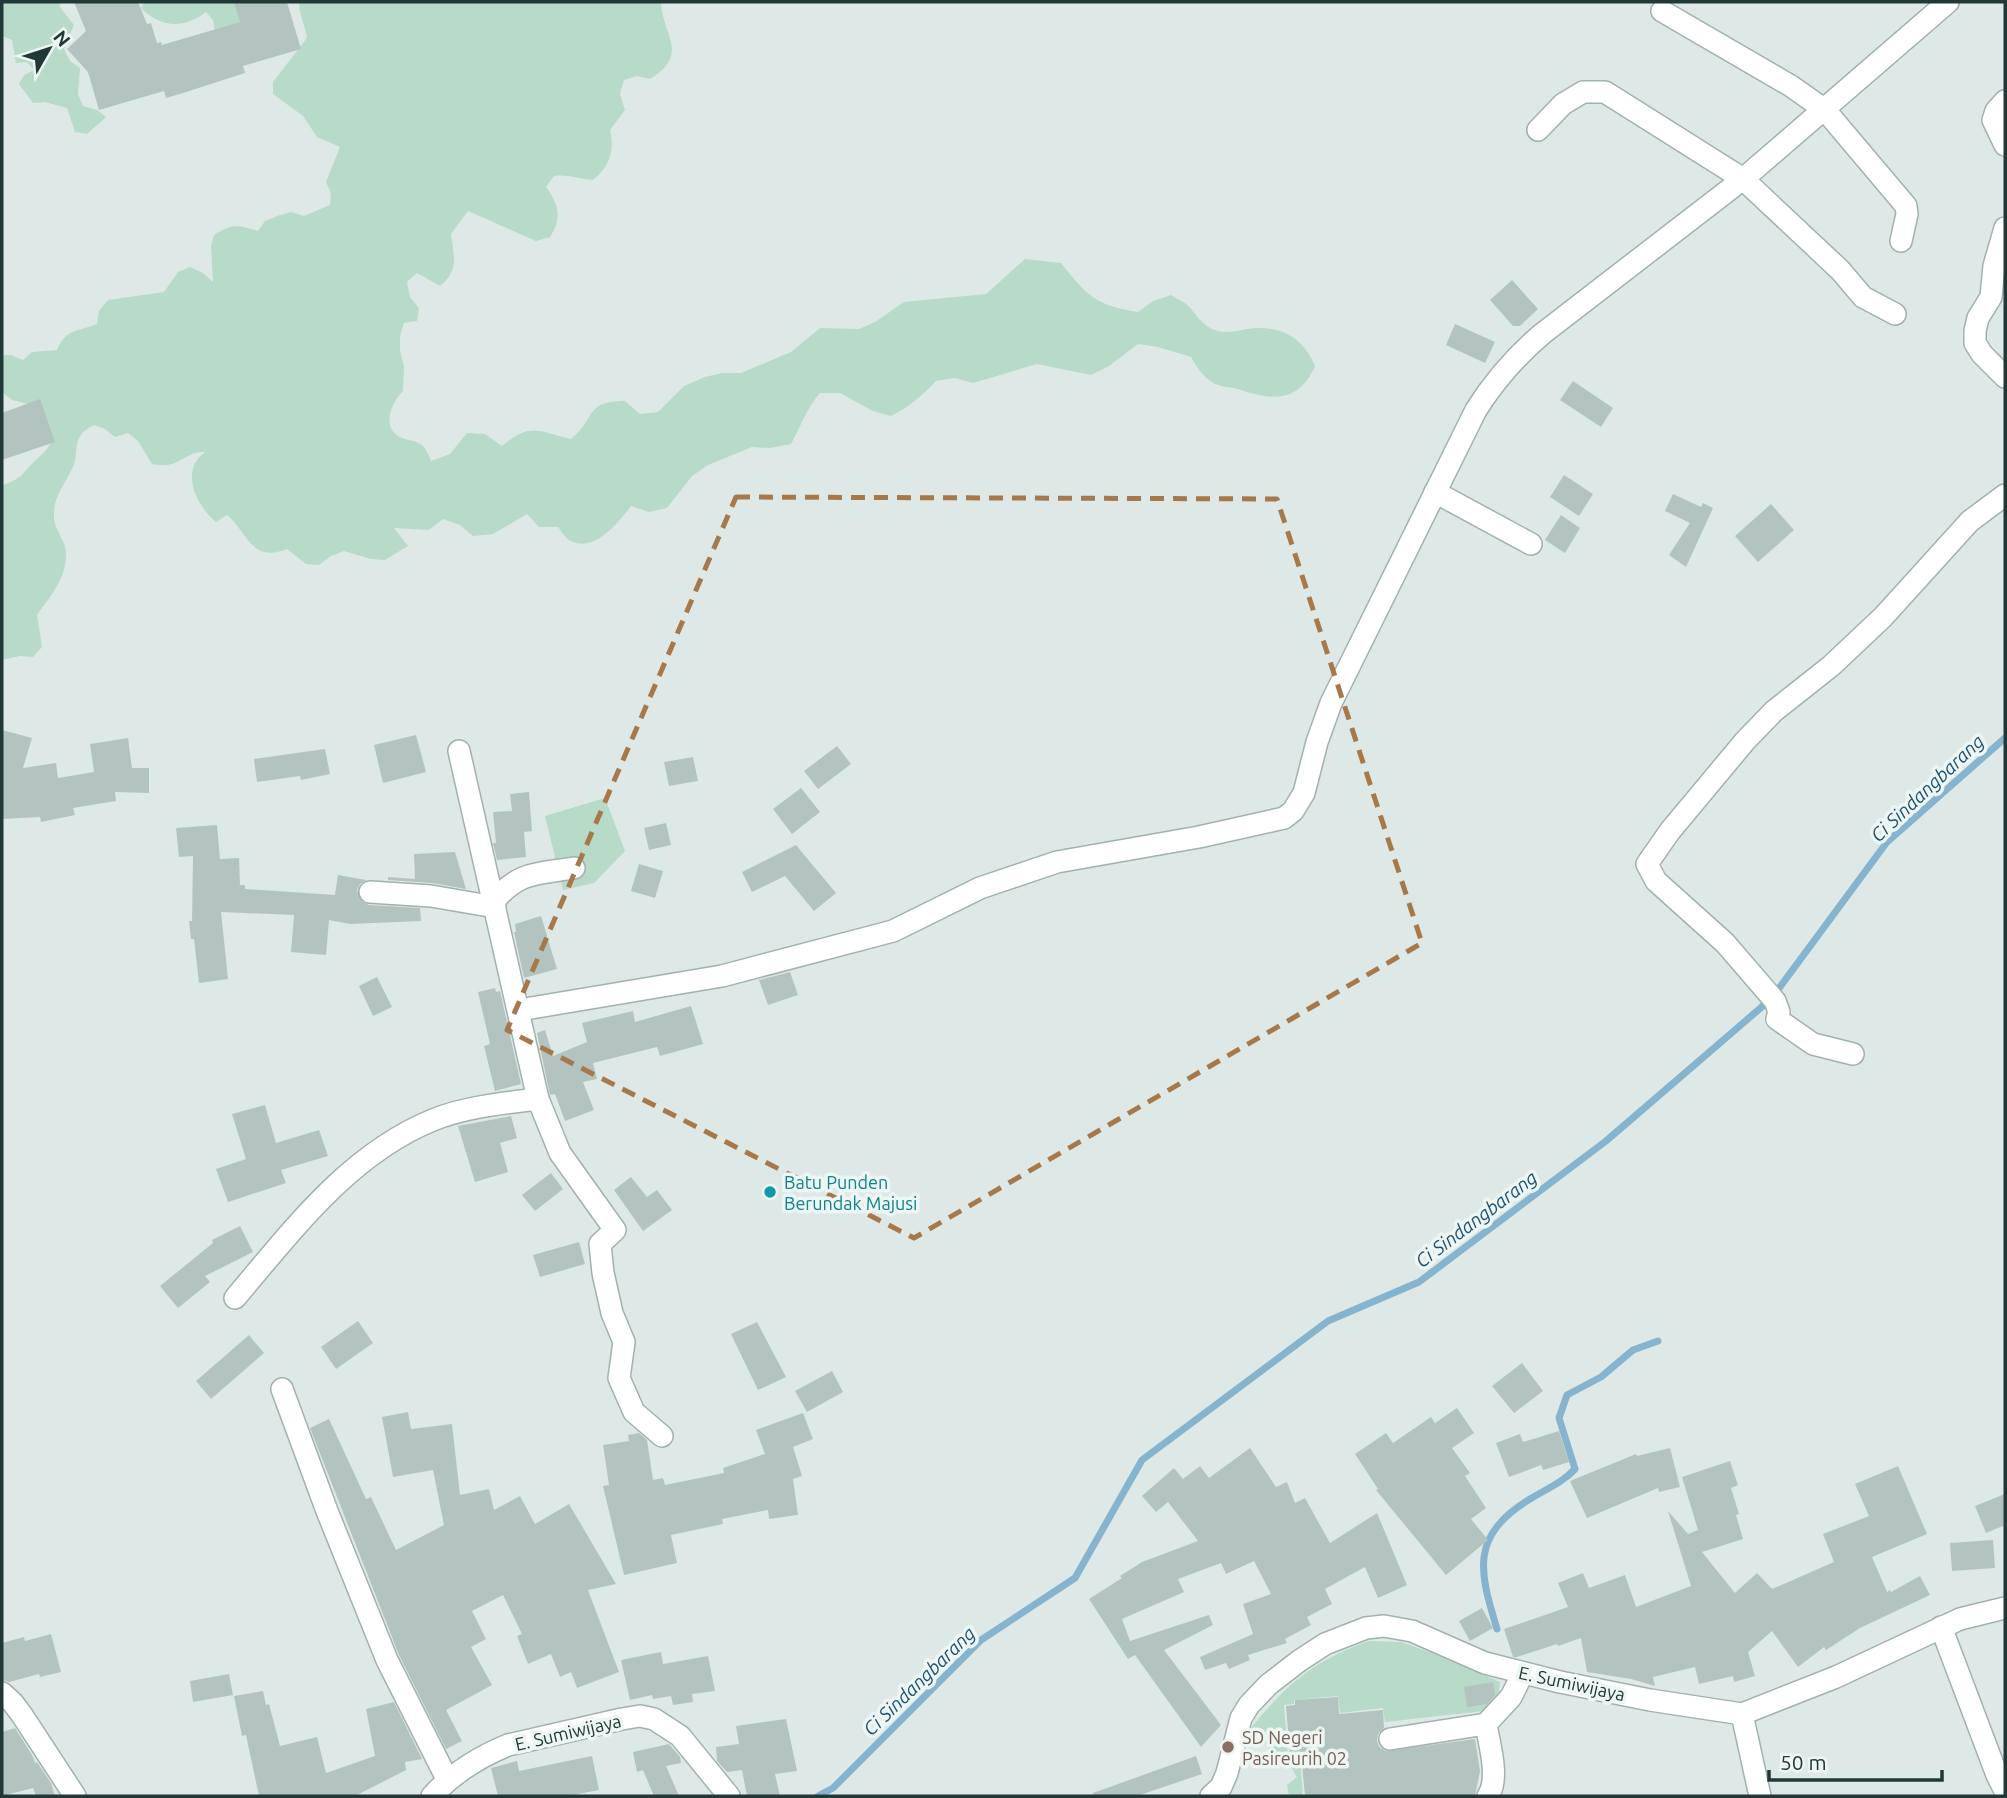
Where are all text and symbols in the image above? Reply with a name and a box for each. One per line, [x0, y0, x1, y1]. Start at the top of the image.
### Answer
north arrow [14, 14, 84, 84]
text: N [49, 26, 75, 51]
water label: Ci Sindangbarang [1866, 730, 1988, 846]
water label: Ci Sindangbarang [1411, 1166, 1541, 1272]
place label: Batu Punden Berundak Majusi [784, 1172, 917, 1213]
marker: Batu Punden Berundak Majusi [762, 1184, 778, 1200]
water label: Ci Sindangbarang [859, 1622, 979, 1740]
street label: E. Sumiwijaya [1517, 1662, 1627, 1704]
street label: E. Sumiwijaya [513, 1710, 623, 1754]
place label: SD Negeri Pasireurih 02 [1242, 1727, 1347, 1768]
scale bar [1769, 1738, 1942, 1782]
marker: SD Negeri Pasireurih 02 [1220, 1739, 1236, 1755]
text: 50 m [1780, 1750, 1827, 1774]

